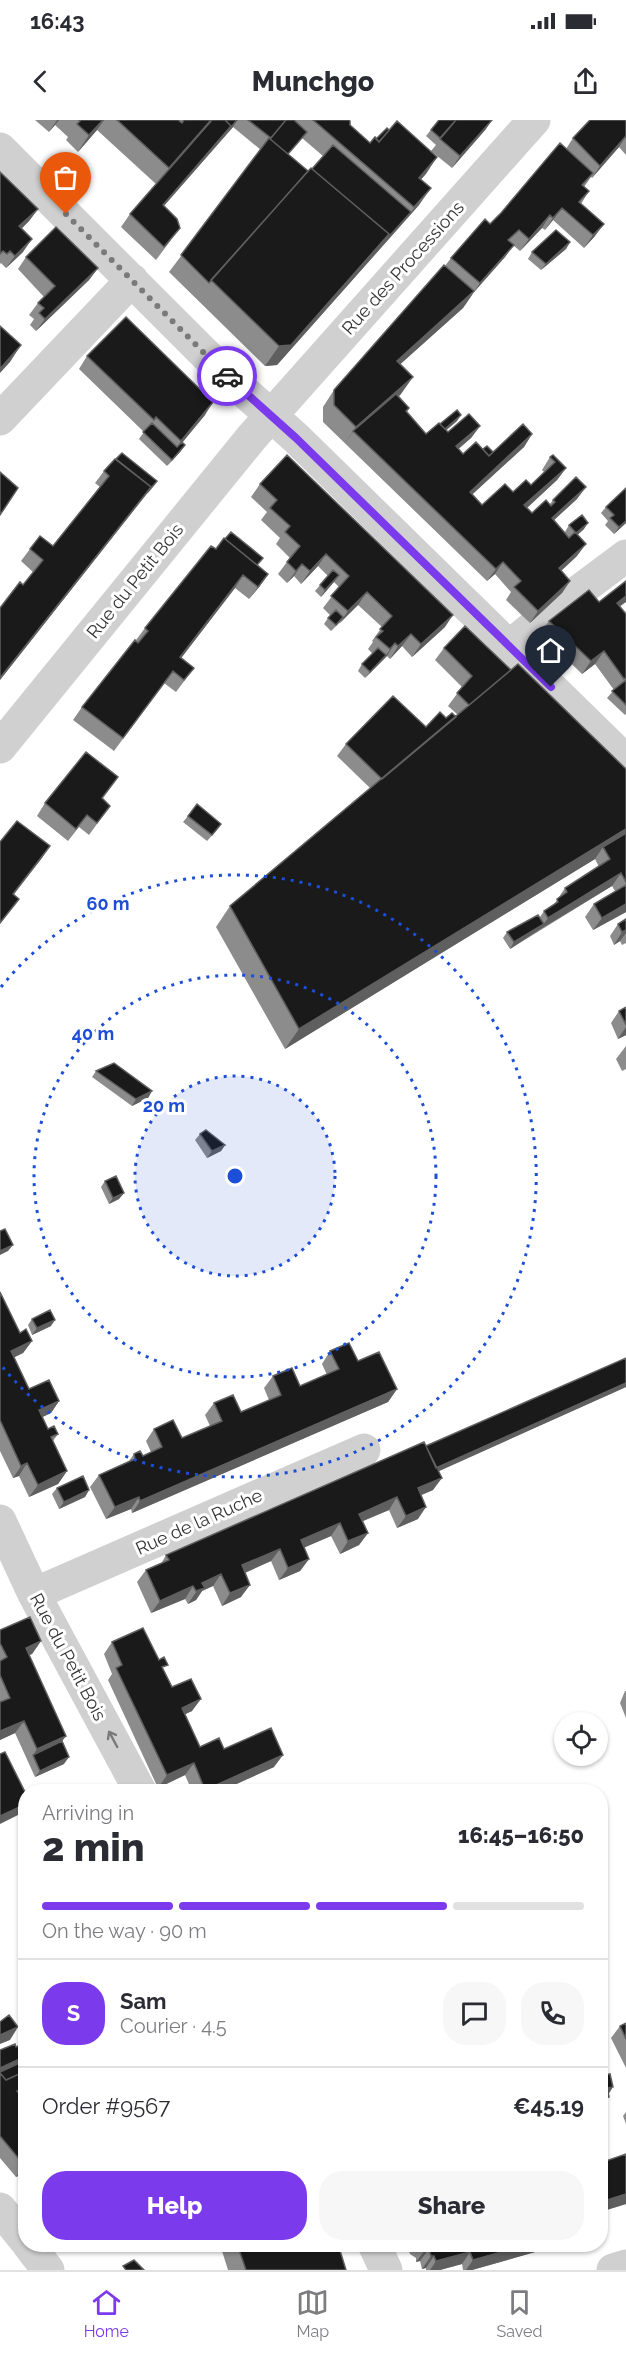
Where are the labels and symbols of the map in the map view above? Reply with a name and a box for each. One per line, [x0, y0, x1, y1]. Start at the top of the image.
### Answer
pin [40, 152, 91, 214]
street label: Rue des Processions [337, 197, 468, 339]
courier [197, 346, 257, 406]
street label: Rue du Petit Bois [82, 519, 187, 642]
pin [525, 625, 576, 687]
text: 60 m [86, 893, 130, 914]
text: 40 m [72, 1023, 114, 1044]
text: 20 m [143, 1095, 185, 1116]
centre of rings [225, 1166, 245, 1186]
street label: Rue de la Ruche [132, 1484, 266, 1559]
street label: Rue du Petit Bois [26, 1589, 111, 1724]
one-way arrow [107, 1731, 118, 1749]

